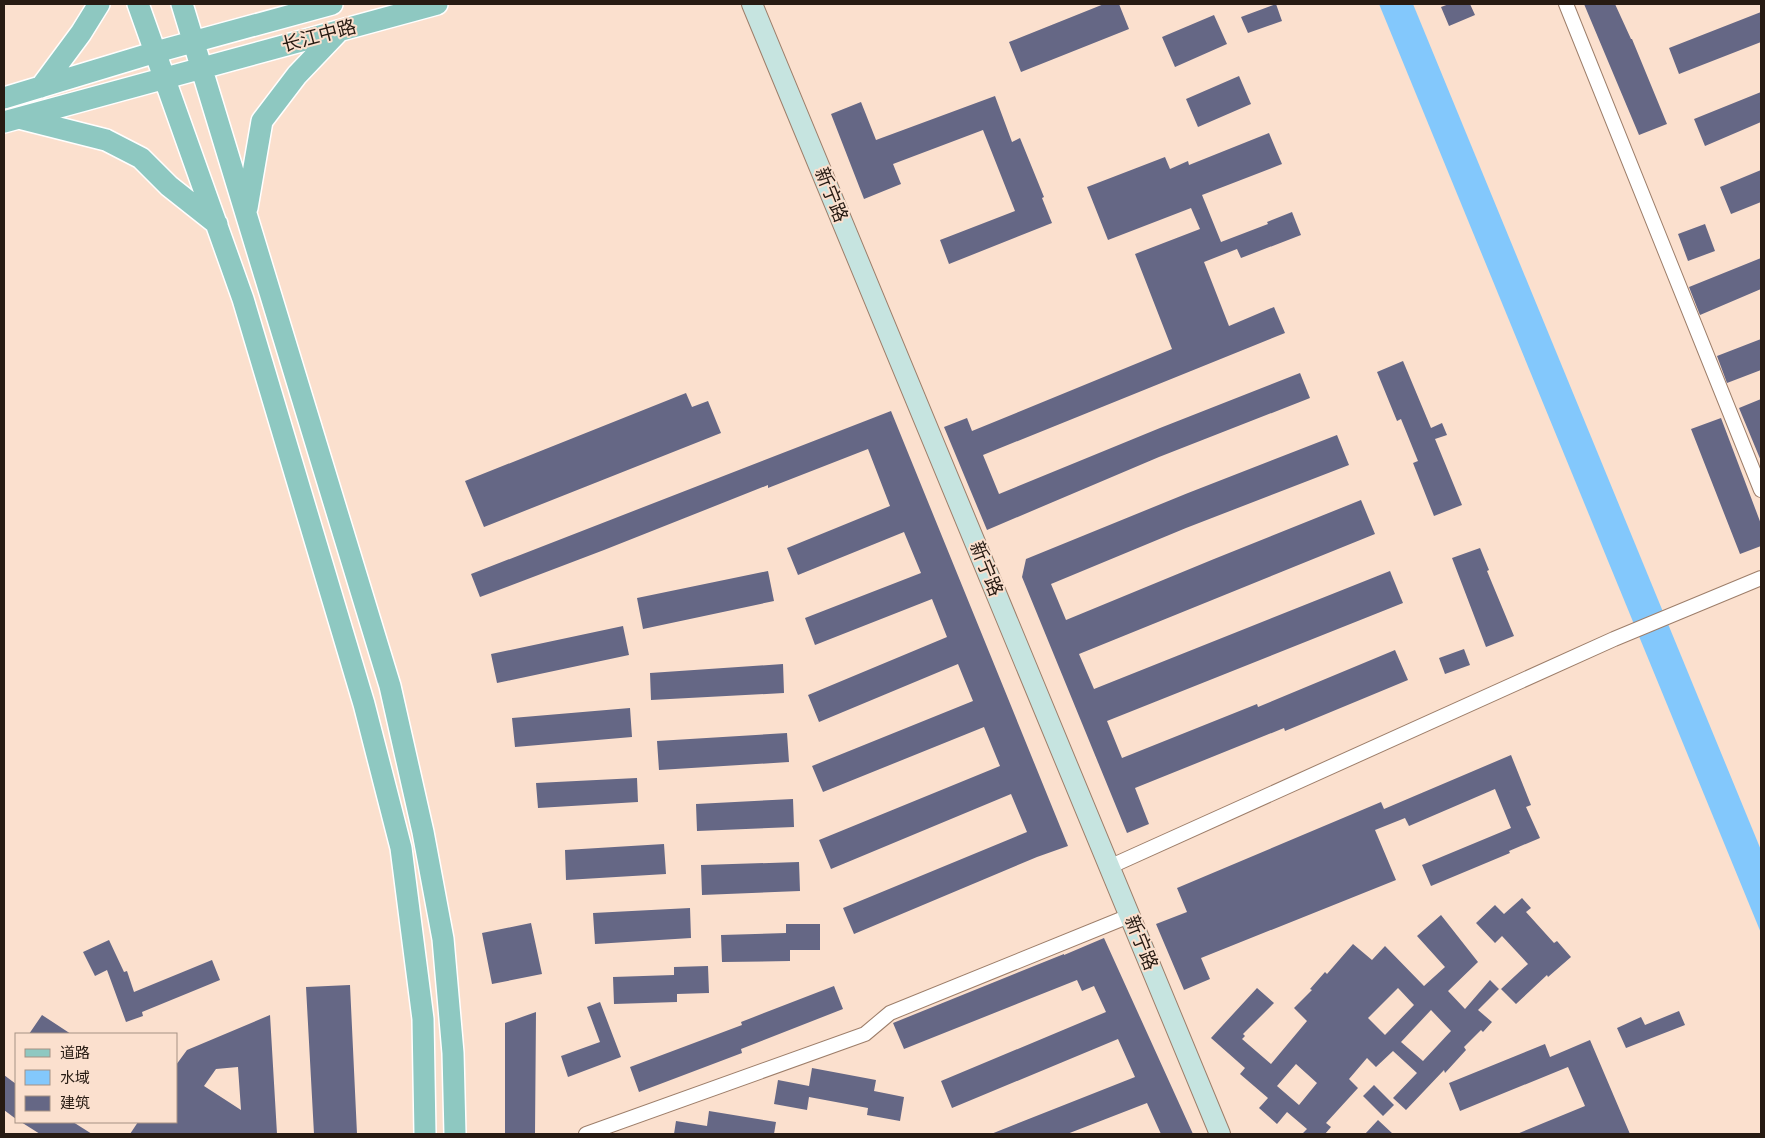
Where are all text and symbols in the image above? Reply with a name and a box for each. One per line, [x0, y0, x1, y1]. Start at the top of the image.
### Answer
street label: 长江中路 [279, 15, 359, 57]
street label: 新宁路 [809, 164, 853, 226]
street label: 新宁路 [964, 538, 1008, 600]
street label: 新宁路 [1119, 912, 1163, 974]
legend [15, 1033, 178, 1123]
text: 道路 [60, 1044, 90, 1062]
text: 水域 [60, 1069, 90, 1087]
text: 建筑 [60, 1094, 90, 1112]

